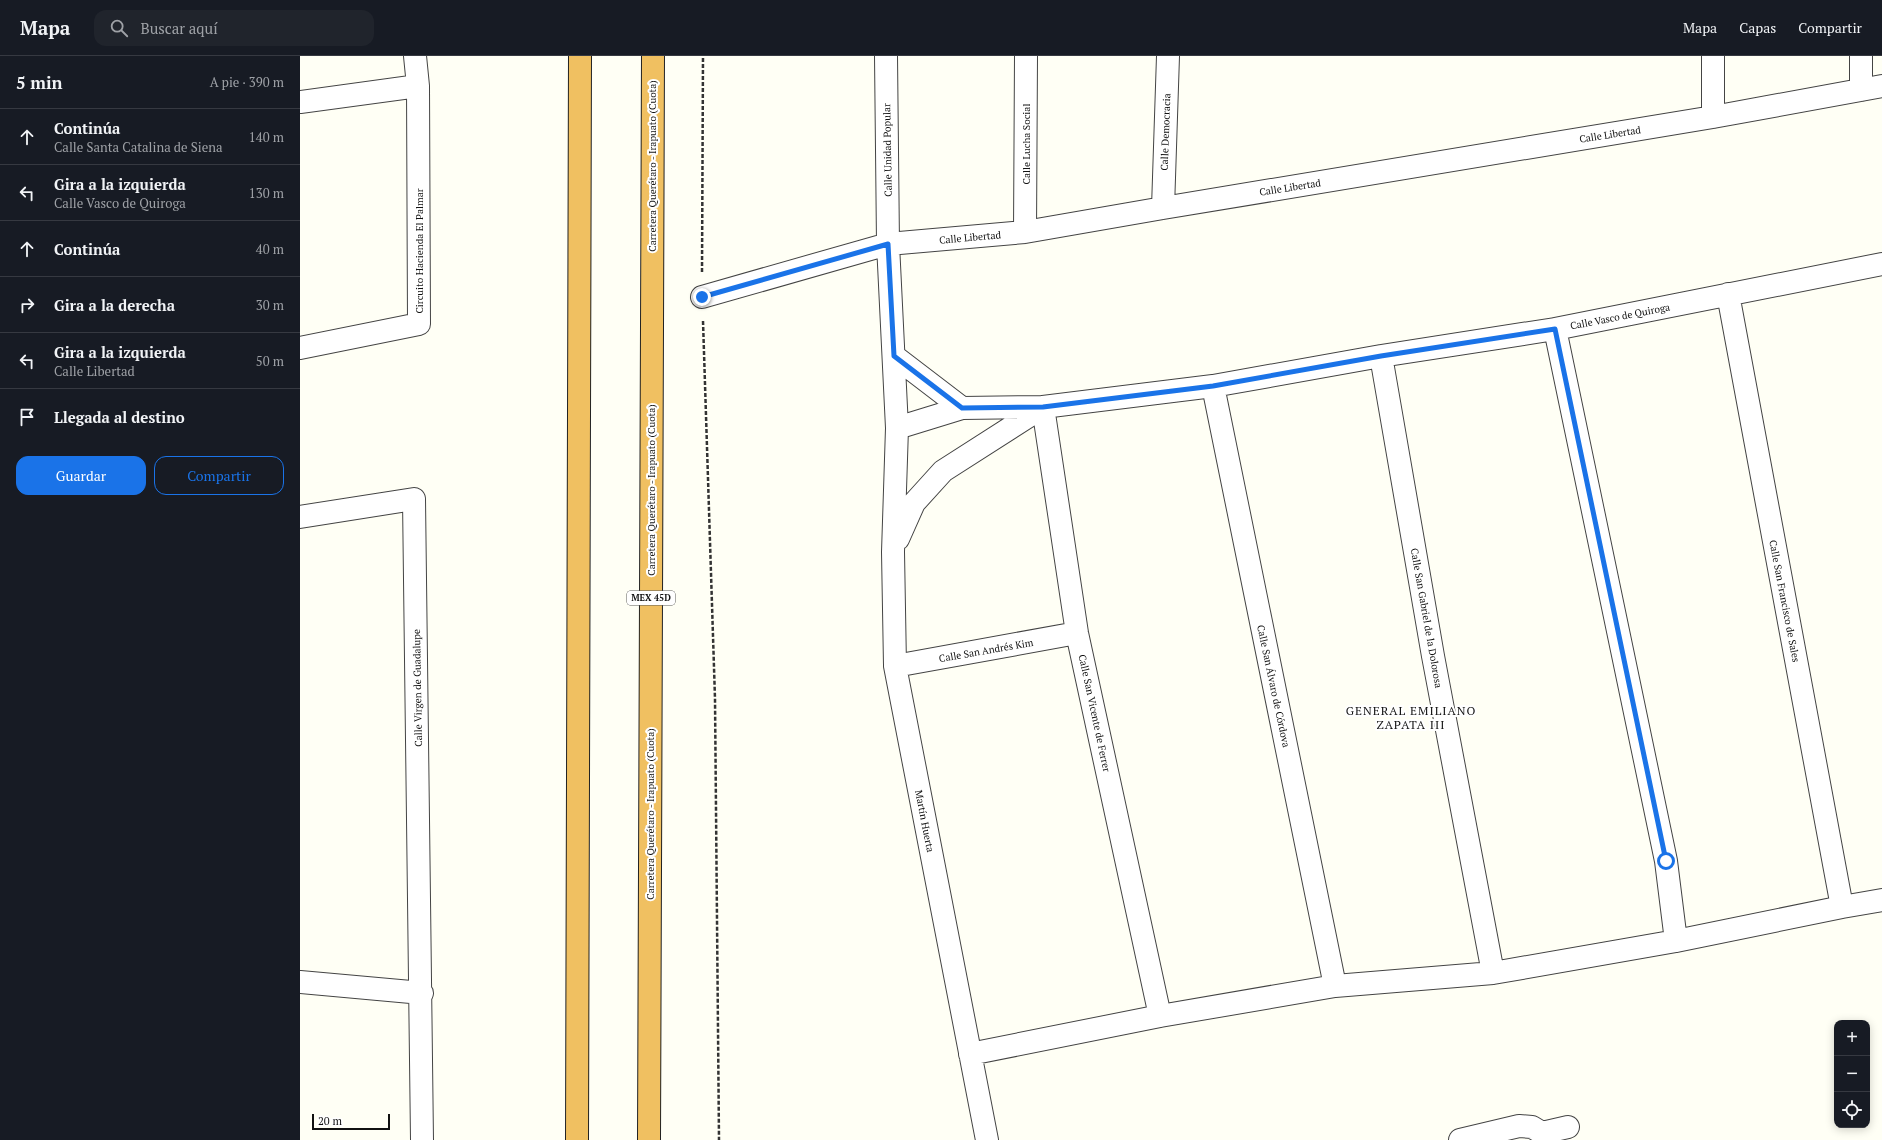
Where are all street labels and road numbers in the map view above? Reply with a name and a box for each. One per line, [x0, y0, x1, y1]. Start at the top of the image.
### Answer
street label: Carretera Querétaro - Irapuato (Cuota) [646, 80, 659, 252]
street label: Calle Democracia [1158, 93, 1173, 171]
street label: Calle Unidad Popular [880, 103, 895, 197]
street label: Calle Lucha Social [1020, 104, 1033, 184]
street label: Calle Libertad [1578, 123, 1642, 146]
street label: Calle Libertad [1258, 176, 1322, 199]
street label: Circuito Hacienda El Palmar [413, 188, 426, 314]
street label: Calle Libertad [939, 228, 1002, 247]
street label: Calle Vasco de Quiroga [1569, 300, 1671, 333]
street label: Carretera Querétaro - Irapuato (Cuota) [645, 404, 658, 576]
street label: Calle San Francisco de Sales [1766, 539, 1803, 663]
street label: Calle San Gabriel de la Dolorosa [1408, 547, 1445, 689]
road number: MEX 45D [627, 591, 675, 605]
street label: Calle San Álvaro de Córdova [1254, 624, 1293, 749]
street label: Calle Virgen de Guadalupe [410, 629, 425, 747]
street label: Calle San Andrés Kim [938, 636, 1035, 665]
street label: Calle San Vicente de Ferrer [1076, 653, 1113, 773]
street label: Carretera Querétaro - Irapuato (Cuota) [644, 728, 657, 900]
street label: Martín Huerta [912, 789, 937, 853]

